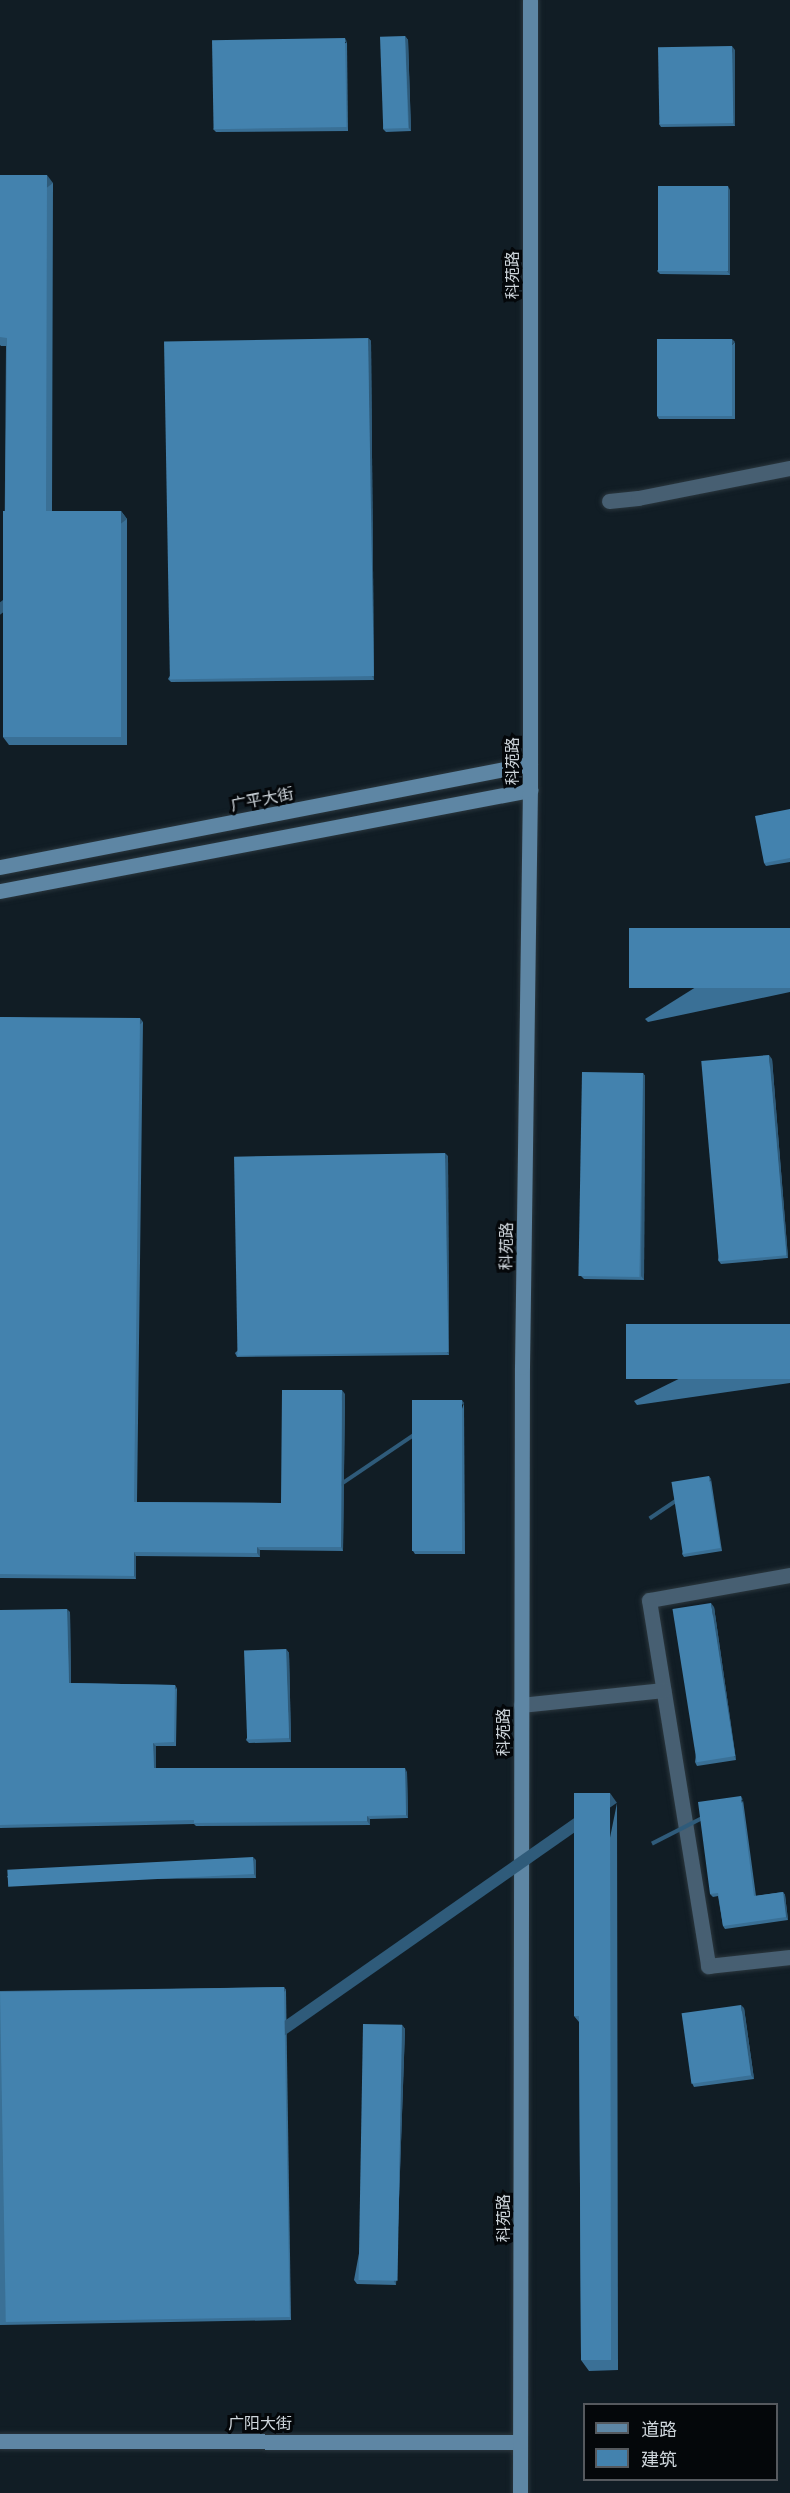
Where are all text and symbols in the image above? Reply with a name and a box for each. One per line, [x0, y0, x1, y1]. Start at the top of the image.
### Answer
street label: 科苑路 [502, 251, 522, 299]
street label: 科苑路 [502, 737, 522, 785]
street label: 广平大街 [229, 783, 295, 815]
street label: 科苑路 [496, 1222, 516, 1270]
street label: 科苑路 [493, 1708, 513, 1756]
street label: 科苑路 [493, 2194, 513, 2242]
legend [583, 2403, 778, 2481]
street label: 广阳大街 [228, 2413, 292, 2433]
text: 道路 [641, 2417, 677, 2441]
text: 建筑 [641, 2447, 677, 2471]

